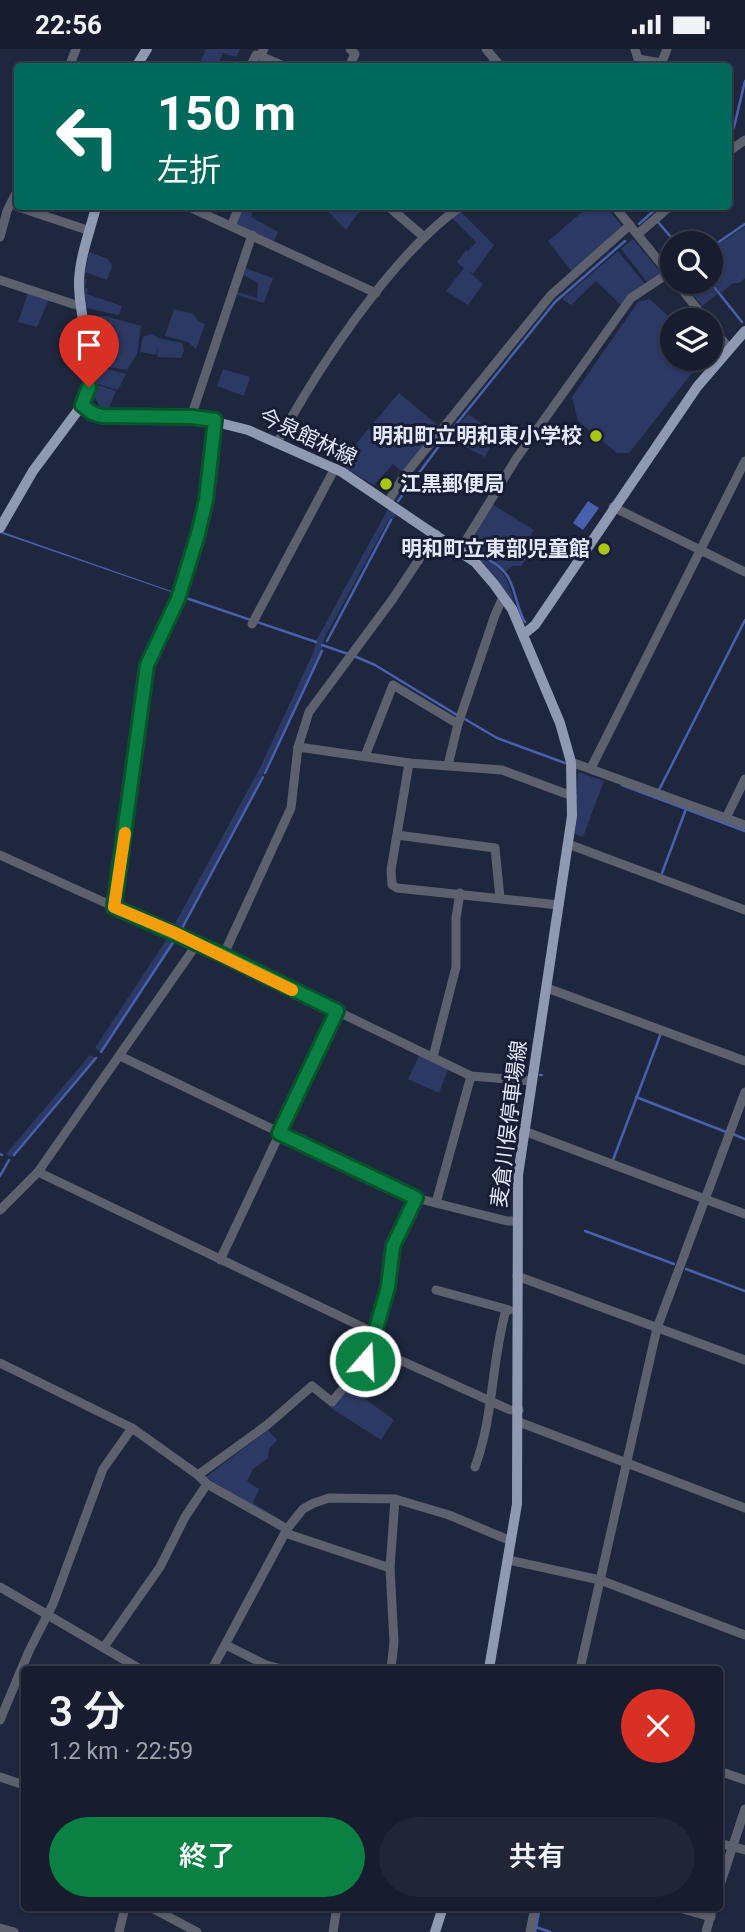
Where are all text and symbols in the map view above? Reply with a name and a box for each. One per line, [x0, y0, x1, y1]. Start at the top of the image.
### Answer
text: 22:56 [35, 10, 102, 40]
text: 150 m [157, 85, 296, 142]
icon: left [42, 91, 133, 182]
text: 左折 [157, 151, 221, 189]
map controls [660, 231, 723, 371]
button: search [660, 231, 723, 294]
button: layers [660, 308, 723, 371]
pin [59, 315, 119, 387]
icon: arrive [70, 326, 108, 364]
street label: 今泉館林線 [255, 404, 361, 470]
place label: 明和町立明和東小学校 [372, 424, 582, 448]
marker: 明和町立明和東小学校 [588, 428, 604, 444]
place label: 江黒郵便局 [400, 472, 505, 496]
marker: 江黒郵便局 [378, 476, 394, 492]
place label: 明和町立東部児童館 [401, 537, 590, 561]
marker: 明和町立東部児童館 [596, 541, 612, 557]
street label: 麦倉川俣停車場線 [487, 1039, 531, 1209]
position arrow [328, 1324, 402, 1398]
text: 3 分 [49, 1687, 125, 1736]
button: close [621, 1689, 695, 1763]
text: 1.2 km · 22:59 [49, 1738, 193, 1765]
button: 終了 [49, 1817, 365, 1897]
button: 共有 [379, 1817, 695, 1897]

